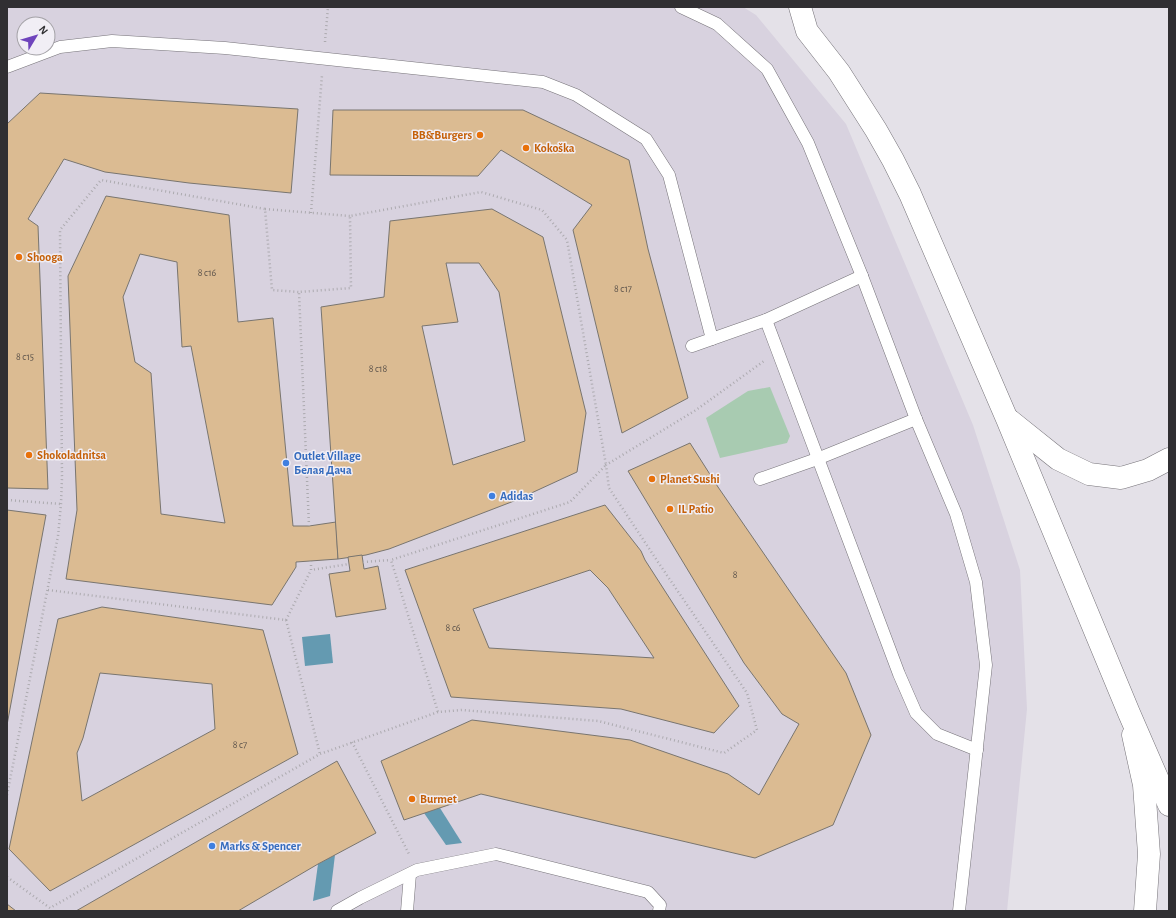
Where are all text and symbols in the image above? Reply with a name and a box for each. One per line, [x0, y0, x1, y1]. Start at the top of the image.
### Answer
north arrow [16, 16, 56, 56]
text: N [37, 24, 50, 37]
place label: BB&Burgers [412, 129, 472, 141]
marker: BB&Burgers [475, 130, 485, 140]
place label: Kokoška [534, 142, 575, 154]
marker: Kokoška [521, 143, 531, 153]
place label: Shooga [27, 251, 63, 263]
marker: Shooga [14, 252, 24, 262]
house number: 8 с16 [198, 268, 217, 278]
house number: 8 с17 [614, 284, 632, 294]
house number: 8 с15 [16, 352, 34, 362]
house number: 8 с18 [369, 364, 388, 374]
place label: Shokoladnitsa [37, 449, 106, 461]
marker: Shokoladnitsa [24, 450, 34, 460]
place label: Outlet Village Белая Дача [294, 450, 361, 476]
marker: Outlet Village Белая Дача [281, 458, 291, 468]
place label: Planet Sushi [660, 473, 720, 485]
marker: Planet Sushi [647, 474, 657, 484]
place label: Adidas [500, 490, 534, 502]
marker: Adidas [487, 491, 497, 501]
place label: IL Patio [678, 503, 714, 515]
marker: IL Patio [665, 504, 675, 514]
house number: 8 [733, 570, 738, 580]
house number: 8 c6 [446, 623, 461, 633]
house number: 8 с7 [233, 740, 247, 750]
place label: Burmet [420, 793, 457, 805]
marker: Burmet [407, 794, 417, 804]
place label: Marks & Spencer [220, 840, 301, 852]
marker: Marks & Spencer [207, 841, 217, 851]

